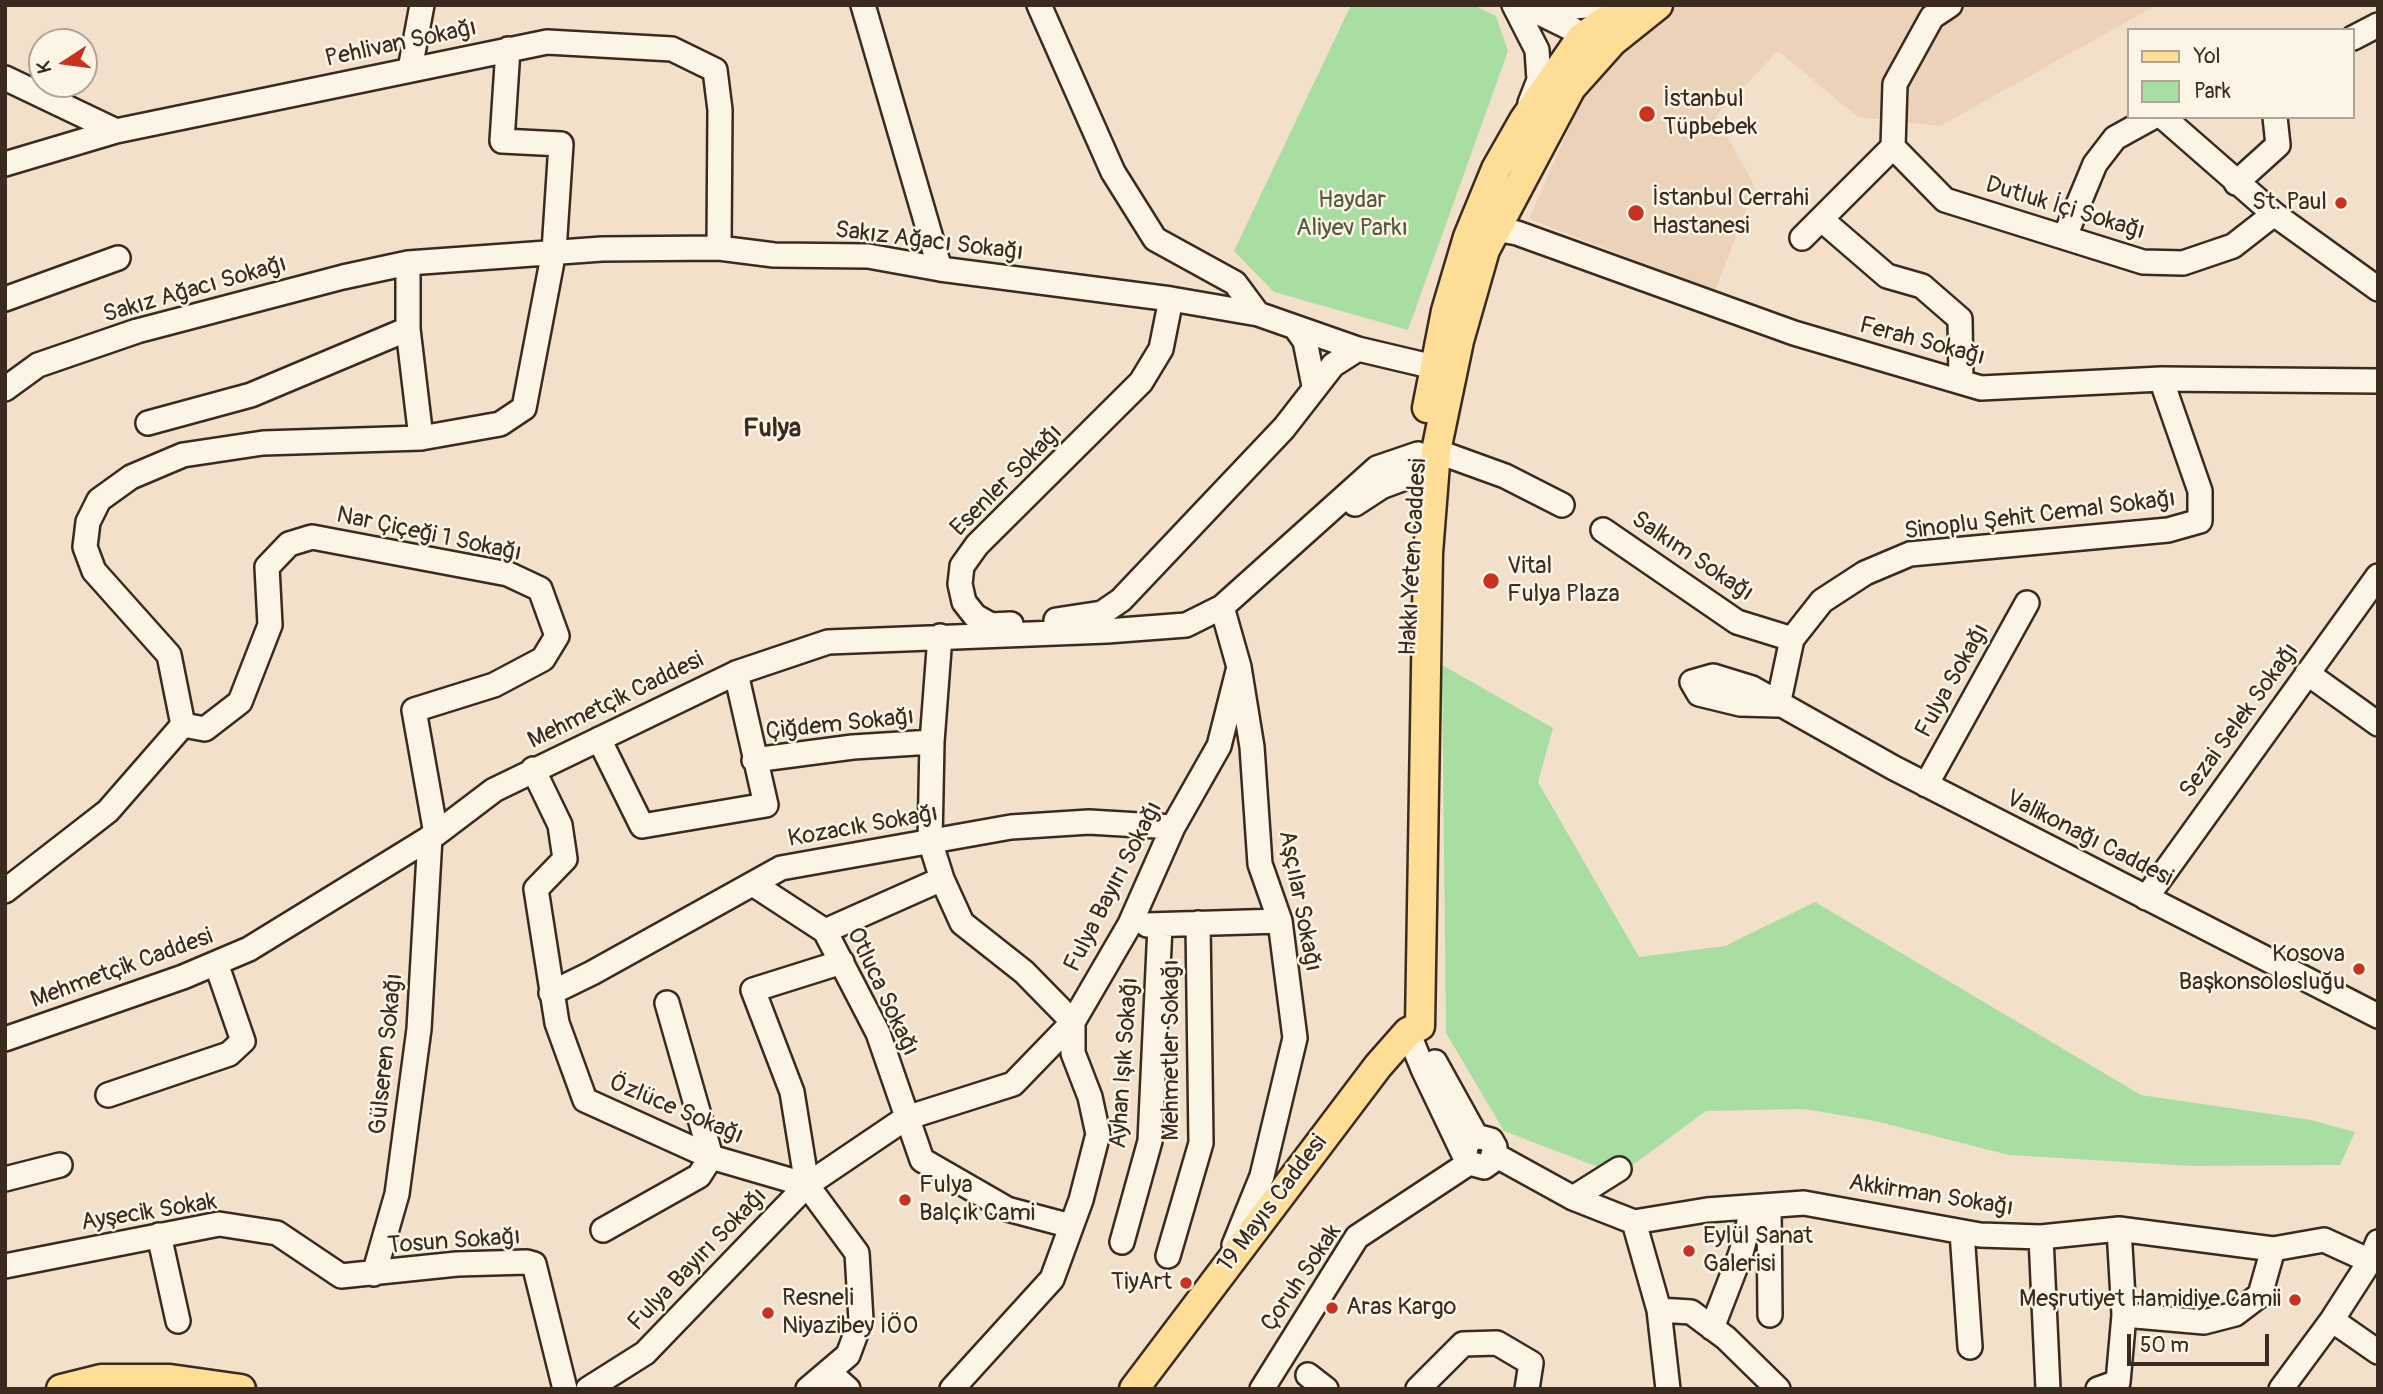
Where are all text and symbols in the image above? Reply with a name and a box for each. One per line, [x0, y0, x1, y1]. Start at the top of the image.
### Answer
street label: Pehlivan Sokağı [323, 14, 479, 74]
north arrow [28, 28, 98, 98]
legend [2128, 28, 2355, 119]
text: Yol [2194, 43, 2221, 70]
text: K [32, 59, 57, 76]
text: Park [2194, 78, 2231, 105]
place label: İstanbul Tüpbebek [1663, 86, 1757, 142]
marker: İstanbul Tüpbebek [1637, 104, 1657, 124]
street label: Dutluk İçi Sokağı [1982, 171, 2148, 247]
place label: İstanbul Cerrahi Hastanesi [1652, 185, 1809, 241]
park label: Haydar Aliyev Parkı [1296, 187, 1408, 243]
place label: St. Paul [2252, 189, 2327, 217]
marker: St. Paul [2333, 195, 2349, 211]
marker: İstanbul Cerrahi Hastanesi [1626, 203, 1646, 223]
street label: Sakız Ağacı Sokağı [833, 216, 1025, 268]
street label: Sakız Ağacı Sokağı [100, 250, 290, 330]
street label: Ferah Sokağı [1856, 311, 1988, 373]
district label: Fulya [743, 413, 801, 445]
street label: Esenler Sokağı [945, 419, 1069, 543]
street label: Hakkı Yeten Caddesi [1394, 458, 1434, 656]
street label: Sinoplu Şehit Cemal Sokağı [1903, 485, 2177, 547]
street label: Nar Çiçeği 1 Sokağı [334, 501, 524, 569]
street label: Salkım Sokağı [1626, 506, 1758, 608]
place label: Vital Fulya Plaza [1507, 553, 1620, 609]
marker: Vital Fulya Plaza [1481, 571, 1501, 591]
street label: Fulya Sokağı [1910, 619, 1996, 743]
street label: Sezai Selek Sokağı [2174, 638, 2306, 804]
street label: Mehmetçik Caddesi [524, 646, 708, 756]
street label: Çiğdem Sokağı [764, 703, 916, 747]
street label: Valikonağı Caddesi [2001, 784, 2177, 894]
street label: Fulya Bayırı Sokağı [1059, 797, 1169, 977]
street label: Kozacık Sokağı [786, 800, 940, 854]
street label: Aşçılar Sokağı [1271, 828, 1327, 974]
street label: Mehmetçik Caddesi [27, 923, 217, 1015]
street label: Otluca Sokağı [840, 923, 924, 1061]
place label: Kosova Başkonsolosluğu [2178, 941, 2345, 997]
street label: Mehmetler Sokağı [1158, 959, 1186, 1141]
marker: Kosova Başkonsolosluğu [2351, 961, 2367, 977]
street label: Gülseren Sokağı [364, 972, 410, 1136]
street label: Ayhan Işık Sokağı [1105, 976, 1145, 1150]
street label: Özlüce Sokağı [604, 1069, 748, 1151]
street label: 19 Mayıs Caddesi [1212, 1130, 1334, 1278]
street label: Akkirman Sokağı [1847, 1169, 2015, 1223]
place label: Fulya Balçık Cami [919, 1172, 1035, 1228]
street label: Fulya Bayırı Sokağı [622, 1183, 774, 1337]
street label: Ayşecik Sokak [79, 1188, 219, 1238]
marker: Fulya Balçık Cami [897, 1192, 913, 1208]
street label: Çoruh Sokak [1256, 1219, 1348, 1337]
street label: Tosun Sokağı [387, 1223, 521, 1261]
place label: Eylül Sanat Galerisi [1703, 1223, 1813, 1279]
marker: Eylül Sanat Galerisi [1681, 1243, 1697, 1259]
place label: TiyArt [1111, 1269, 1172, 1297]
marker: TiyArt [1178, 1275, 1194, 1291]
place label: Resneli Niyazibey İÖO [782, 1285, 918, 1341]
place label: Meşrutiyet Hamidiye Camii [2019, 1286, 2281, 1314]
marker: Meşrutiyet Hamidiye Camii [2287, 1292, 2303, 1308]
place label: Aras Kargo [1346, 1294, 1456, 1322]
marker: Aras Kargo [1324, 1300, 1340, 1316]
marker: Resneli Niyazibey İÖO [760, 1305, 776, 1321]
scale bar [2131, 1320, 2273, 1364]
text: 50 m [2140, 1332, 2189, 1359]

